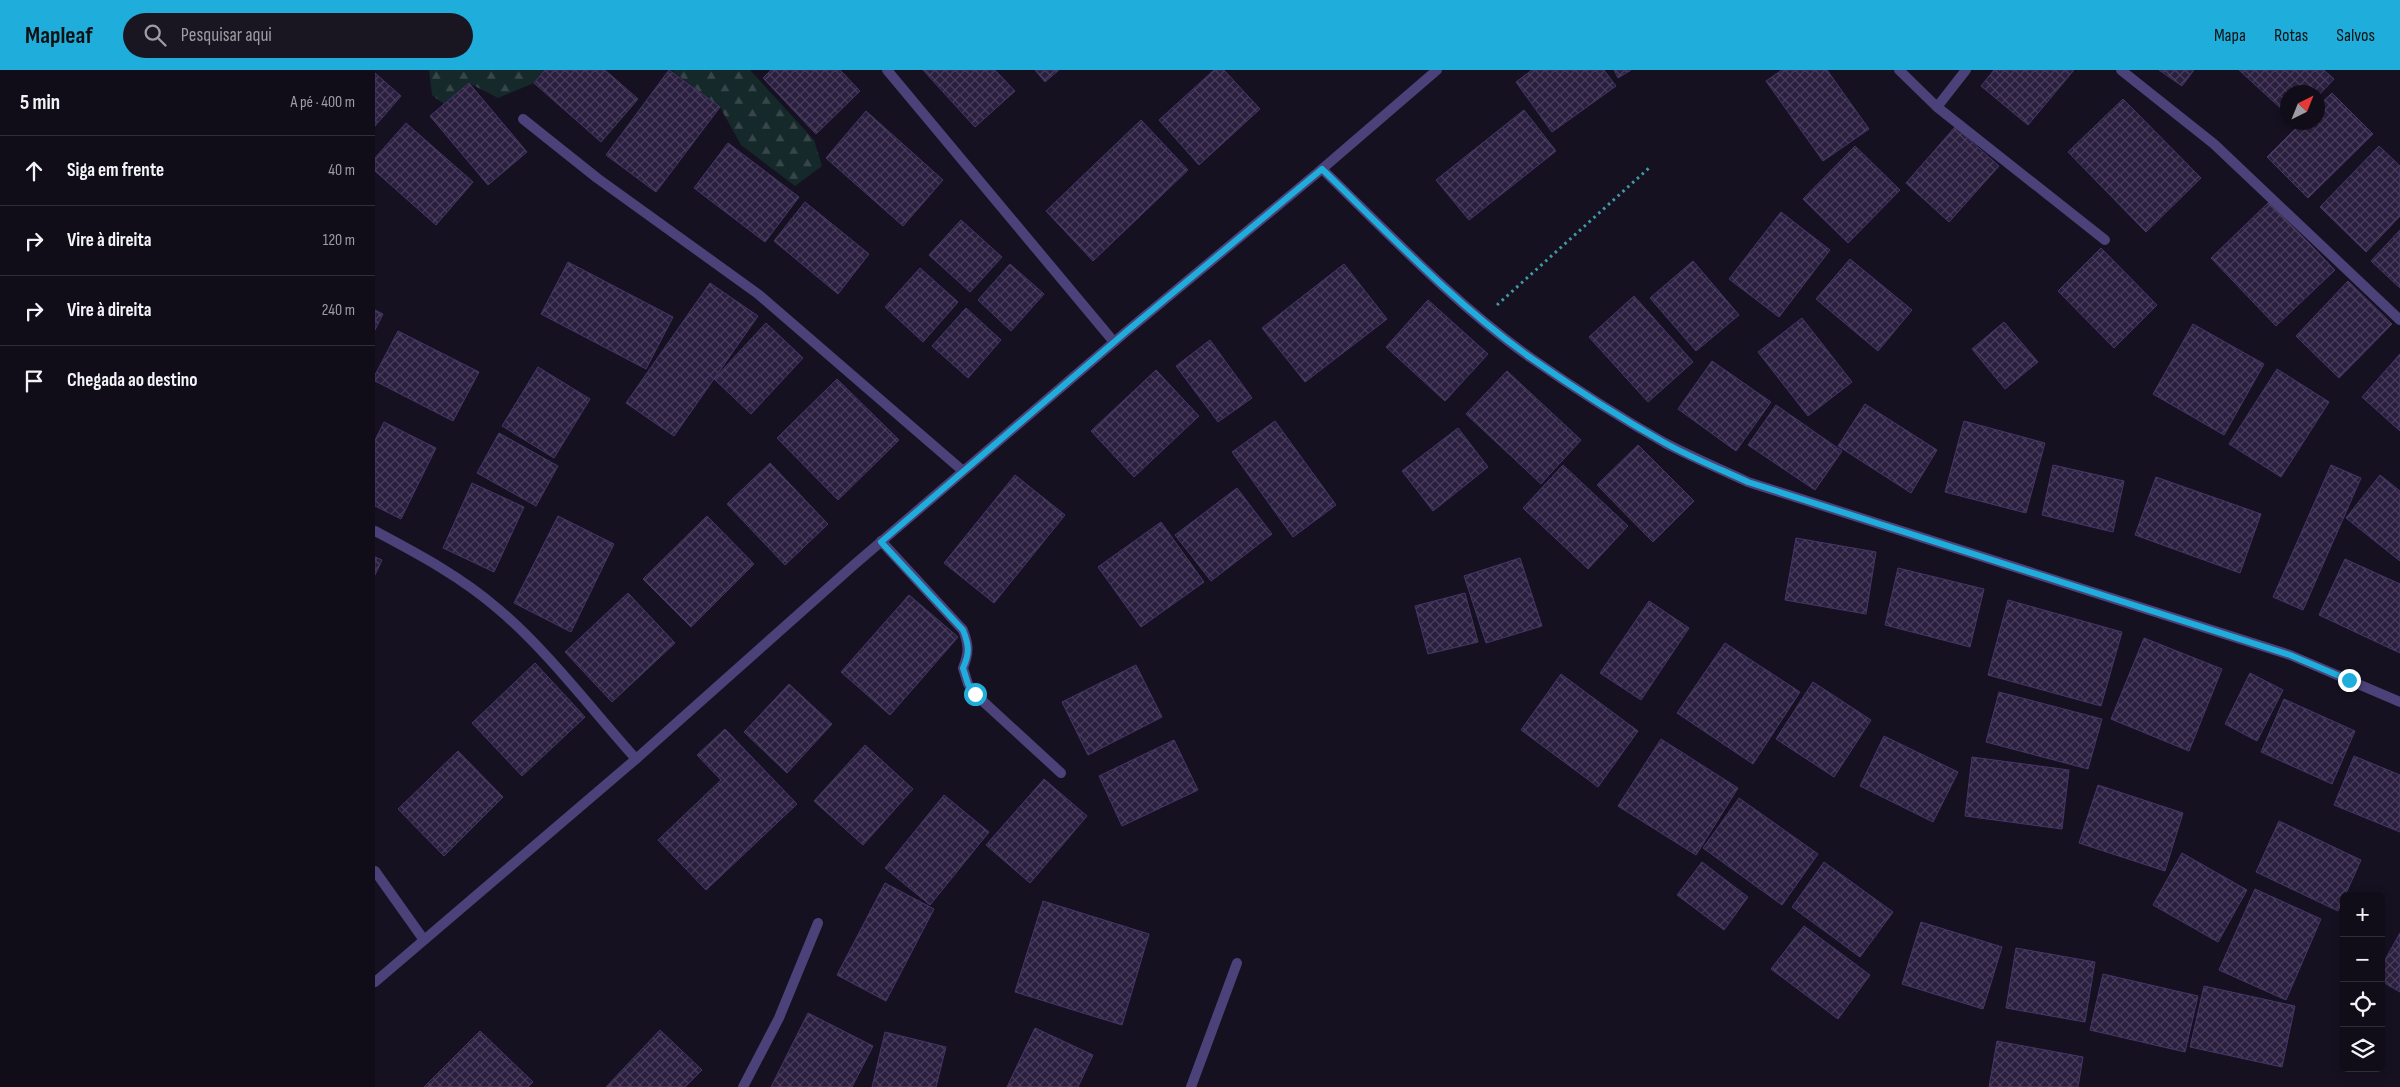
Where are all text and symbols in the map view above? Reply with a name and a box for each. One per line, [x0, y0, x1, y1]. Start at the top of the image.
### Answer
search box [123, 13, 473, 58]
text: Mapleaf [25, 21, 93, 50]
icon: search [141, 21, 169, 49]
text: Pesquisar aqui [181, 24, 272, 47]
text: Mapa [2214, 25, 2246, 46]
text: Rotas [2274, 25, 2308, 46]
text: Salvos [2336, 25, 2375, 46]
north arrow [2280, 85, 2325, 130]
text: 5 min [20, 90, 60, 115]
text: A pé · 400 m [291, 93, 355, 112]
icon: ahead [20, 157, 48, 185]
text: Siga em frente [67, 159, 164, 182]
text: 40 m [328, 161, 355, 180]
icon: right [20, 227, 48, 255]
text: Vire à direita [67, 229, 151, 252]
text: 120 m [323, 231, 355, 250]
icon: right [20, 297, 48, 325]
text: Vire à direita [67, 299, 151, 322]
text: 240 m [322, 301, 355, 320]
icon: arrive [20, 367, 48, 395]
text: Chegada ao destino [67, 369, 197, 392]
route end [2338, 669, 2361, 692]
route start [964, 683, 987, 706]
map controls [2340, 892, 2385, 1072]
button: + [2340, 892, 2385, 937]
button: − [2340, 937, 2385, 982]
button: locate [2340, 982, 2385, 1027]
button: layers [2340, 1027, 2385, 1072]

